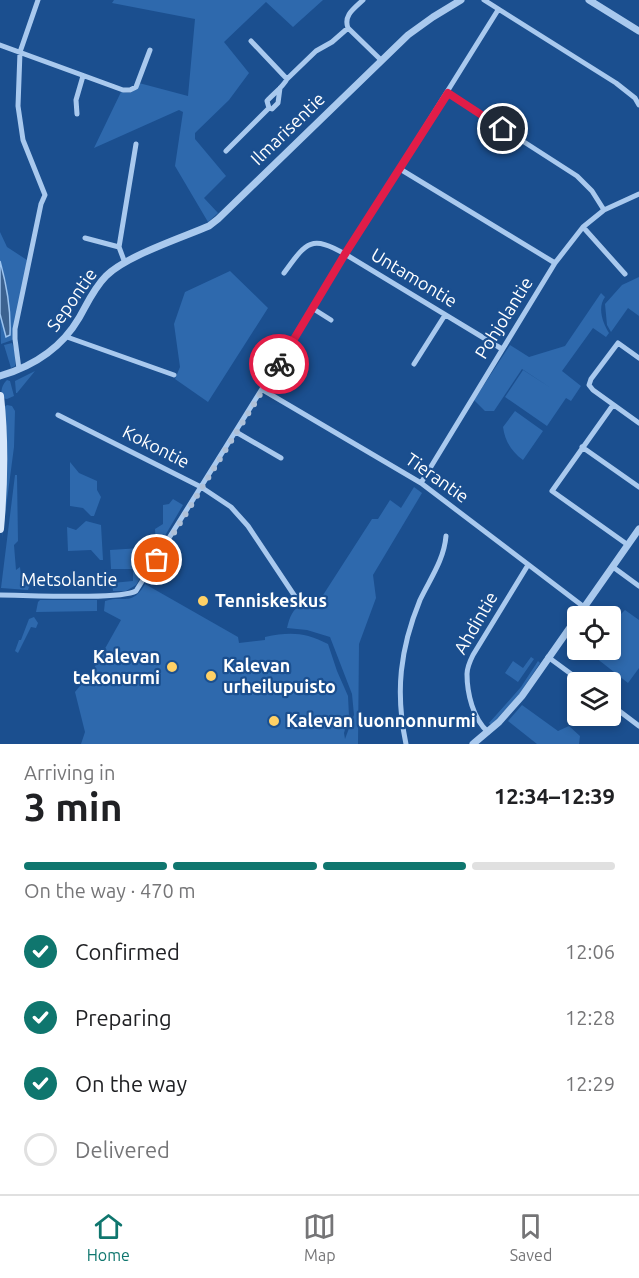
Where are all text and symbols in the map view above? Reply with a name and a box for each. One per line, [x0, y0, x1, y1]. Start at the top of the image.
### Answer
street label: Ilmarisentie [246, 88, 328, 168]
pin [477, 103, 528, 154]
icon: home [486, 112, 519, 145]
street label: Untamontie [368, 244, 461, 311]
street label: Sepontie [42, 264, 100, 335]
street label: Pohjolantie [470, 273, 536, 362]
courier [249, 334, 309, 394]
icon: bike [263, 348, 296, 381]
street label: Kokontie [120, 421, 193, 471]
street label: Tierantie [402, 448, 473, 506]
pin [131, 534, 182, 585]
icon: bag [140, 543, 173, 576]
street label: Metsolantie [21, 569, 117, 589]
street label: Ahdintie [449, 588, 501, 657]
place label: Tenniskeskus [215, 590, 327, 610]
marker: Tenniskeskus [196, 594, 210, 608]
map controls [567, 606, 621, 726]
button: locate [567, 606, 621, 660]
place label: Kalevan tekonurmi [73, 646, 160, 687]
place label: Kalevan urheilupuisto [223, 655, 336, 696]
marker: Kalevan tekonurmi [165, 660, 179, 674]
marker: Kalevan urheilupuisto [204, 669, 218, 683]
button: layers [567, 672, 621, 726]
place label: Kalevan luonnonnurmi [286, 710, 476, 730]
marker: Kalevan luonnonnurmi [267, 714, 281, 728]
text: Arriving in [24, 761, 115, 784]
text: 12:34–12:39 [494, 783, 615, 808]
text: 3 min [24, 785, 123, 828]
text: On the way · 470 m [24, 879, 196, 902]
icon: check [24, 935, 57, 968]
text: Confirmed [75, 939, 180, 964]
text: 12:06 [565, 940, 615, 963]
icon: check [24, 1001, 57, 1034]
text: Preparing [75, 1005, 172, 1030]
text: 12:28 [565, 1006, 615, 1029]
icon: check [24, 1067, 57, 1100]
text: On the way [75, 1071, 187, 1096]
text: 12:29 [565, 1072, 615, 1095]
text: Delivered [75, 1137, 170, 1162]
tab: Home [87, 1210, 130, 1264]
tab: Map [303, 1210, 336, 1264]
tab: Saved [510, 1210, 552, 1264]

